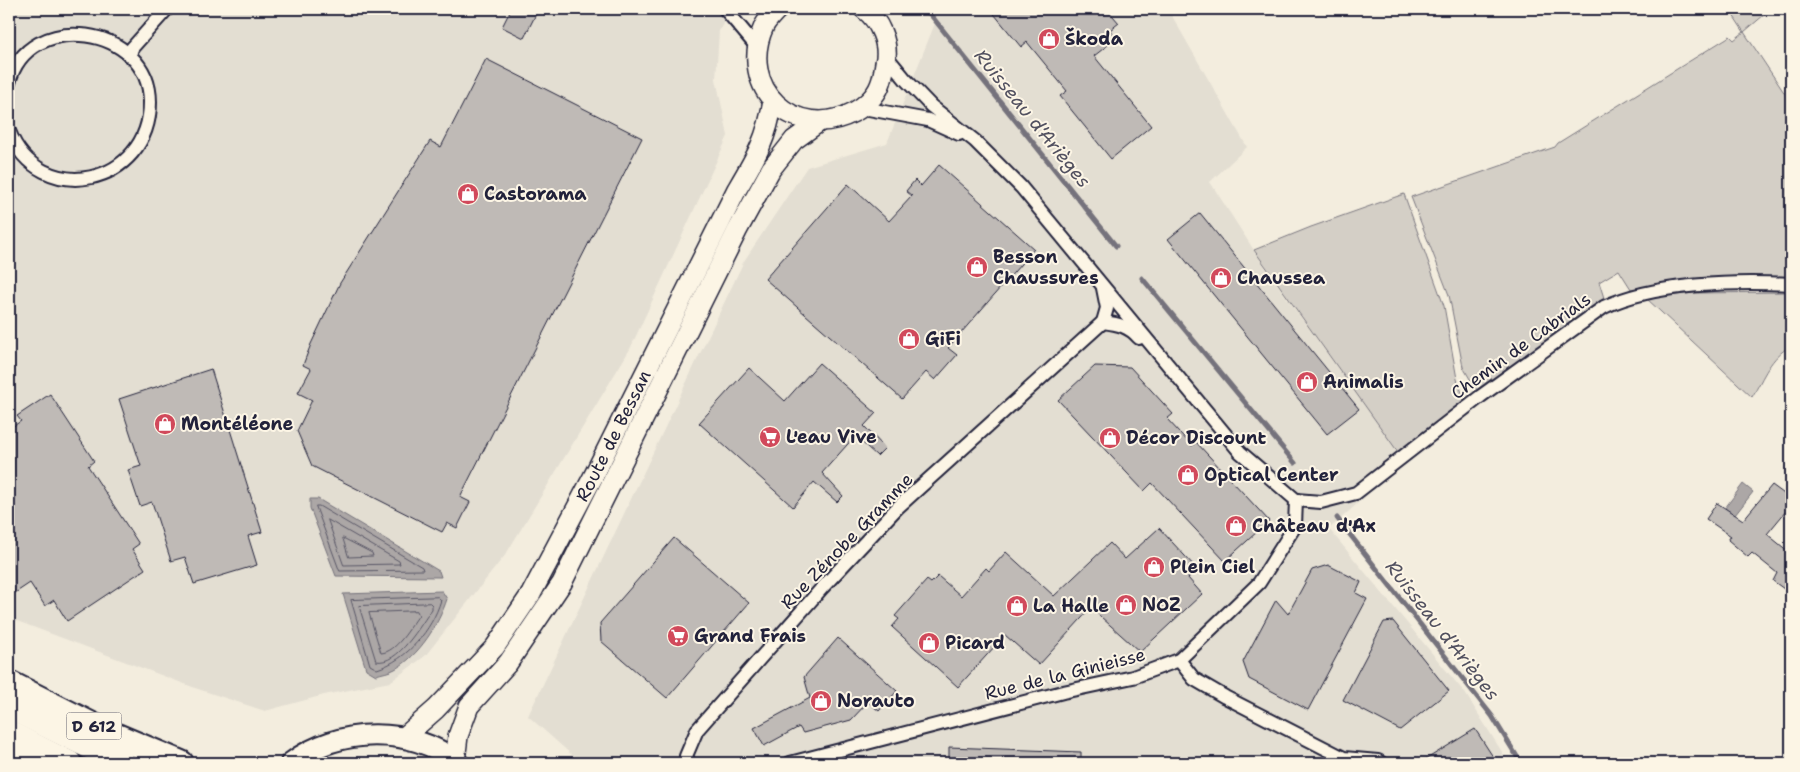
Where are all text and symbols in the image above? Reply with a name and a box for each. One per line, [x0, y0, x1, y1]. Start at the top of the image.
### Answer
shop icon: Škoda [1037, 27, 1061, 51]
place label: Škoda [1065, 27, 1124, 51]
water label: Ruisseau d'Arièges [969, 44, 1096, 193]
shop icon: Castorama [456, 182, 480, 206]
place label: Castorama [484, 182, 587, 206]
place label: Besson Chaussures [993, 245, 1099, 290]
shop icon: Besson Chaussures [965, 255, 989, 279]
shop icon: Chaussea [1209, 266, 1233, 290]
place label: Chaussea [1237, 266, 1326, 290]
street label: Chemin de Cabrials [1446, 287, 1596, 405]
shop icon: GiFi [897, 327, 921, 351]
place label: GiFi [925, 327, 961, 351]
street label: Route de Bessan [570, 366, 657, 506]
shop icon: Animalis [1295, 370, 1319, 394]
place label: Animalis [1323, 370, 1404, 394]
shop icon: Montéléone [153, 412, 177, 436]
place label: Montéléone [181, 412, 294, 436]
supermarket icon: L'eau Vive [758, 425, 782, 449]
place label: L'eau Vive [786, 425, 877, 449]
shop icon: Décor Discount [1098, 426, 1122, 450]
place label: Décor Discount [1126, 426, 1267, 450]
shop icon: Optical Center [1176, 463, 1200, 487]
place label: Optical Center [1204, 463, 1339, 487]
street label: Rue Zénobe Gramme [776, 468, 918, 614]
shop icon: Château d'Ax [1224, 514, 1248, 538]
place label: Château d'Ax [1252, 514, 1376, 538]
shop icon: Plein Ciel [1142, 555, 1166, 579]
place label: Plein Ciel [1170, 555, 1255, 579]
water label: Ruisseau d'Arièges [1380, 555, 1505, 706]
shop icon: NOZ [1114, 593, 1138, 617]
place label: NOZ [1142, 593, 1181, 617]
shop icon: La Halle [1005, 594, 1029, 618]
place label: La Halle [1033, 594, 1109, 618]
supermarket icon: Grand Frais [666, 624, 690, 648]
place label: Grand Frais [694, 624, 806, 648]
shop icon: Picard [917, 631, 941, 655]
place label: Picard [945, 631, 1005, 655]
street label: Rue de la Ginieisse [982, 642, 1148, 706]
shop icon: Norauto [809, 689, 833, 713]
place label: Norauto [837, 689, 915, 713]
road number: D 612 [66, 712, 122, 739]

